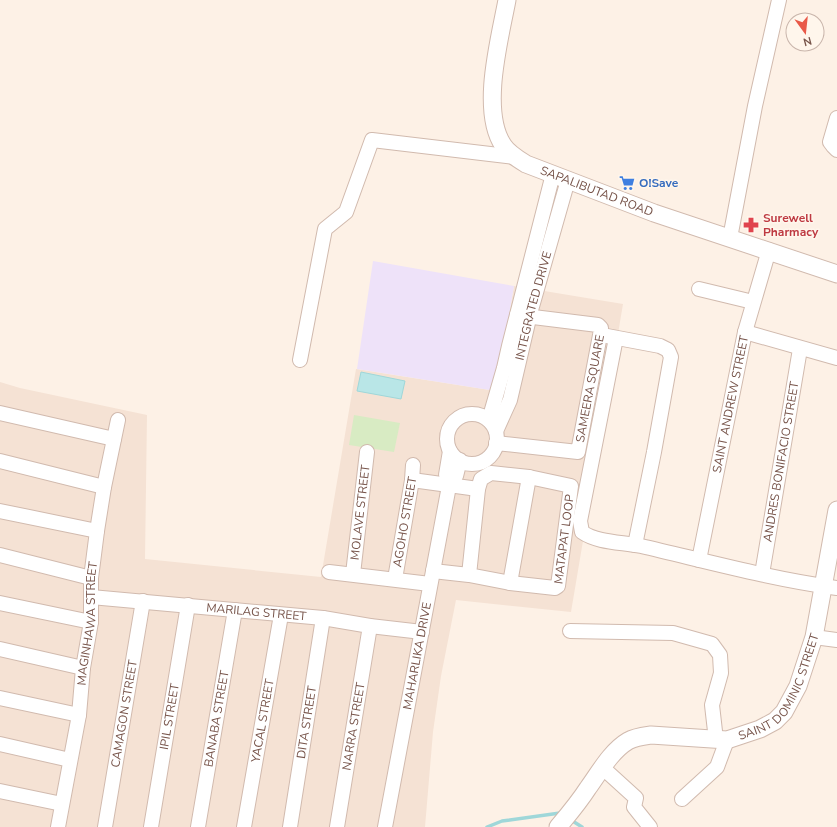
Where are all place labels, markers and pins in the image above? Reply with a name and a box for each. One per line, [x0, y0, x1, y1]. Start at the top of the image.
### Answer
supermarket icon: O!Save [618, 174, 636, 192]
place label: O!Save [639, 175, 679, 191]
place label: Surewell Pharmacy [763, 210, 819, 240]
pharmacy icon: Surewell Pharmacy [742, 216, 760, 234]

